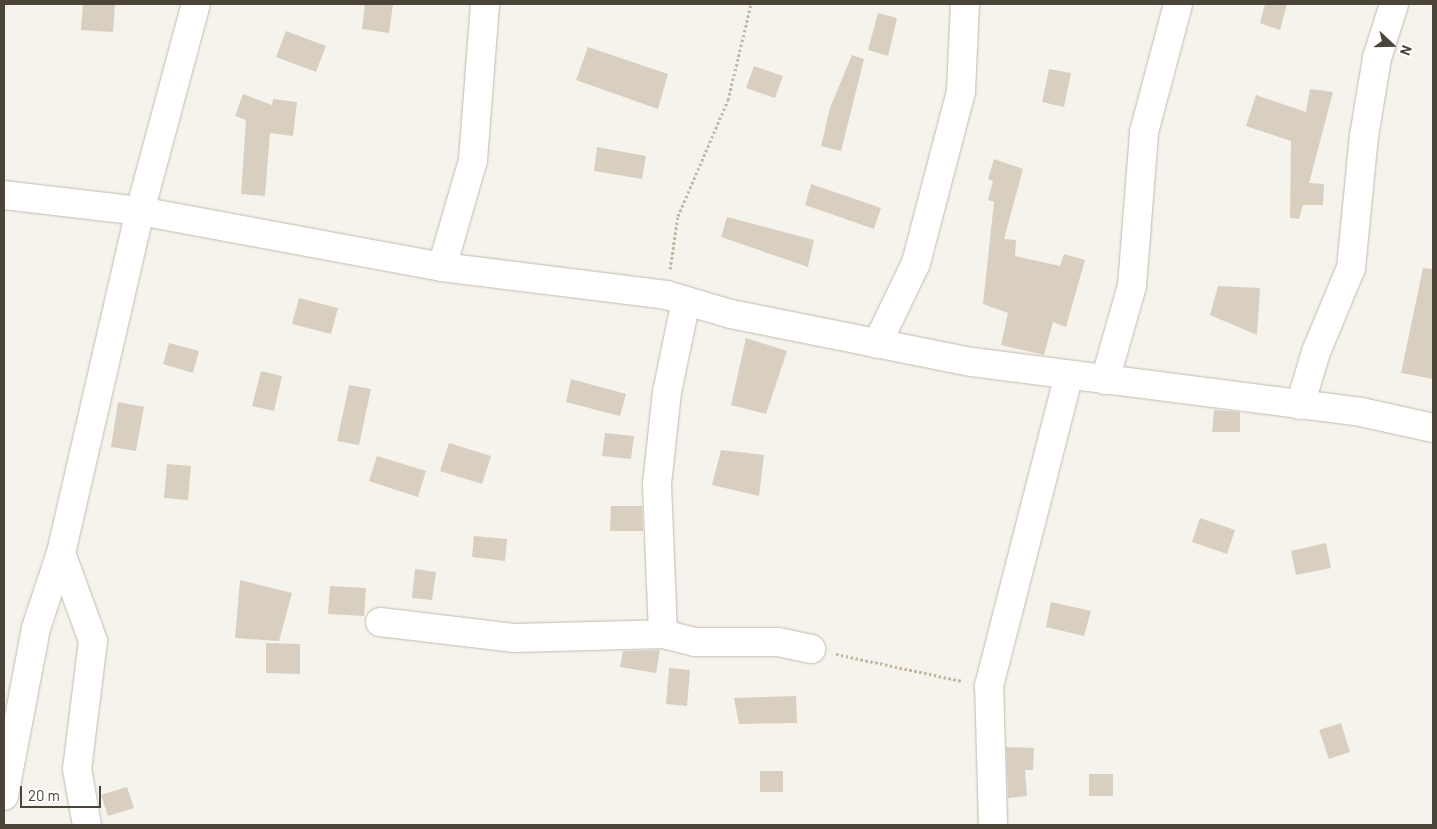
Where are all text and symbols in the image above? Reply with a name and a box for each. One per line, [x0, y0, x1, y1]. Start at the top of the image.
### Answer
north arrow [1367, 20, 1417, 70]
text: N [1397, 43, 1416, 58]
scale bar [22, 776, 104, 808]
text: 20 m [28, 786, 60, 804]

